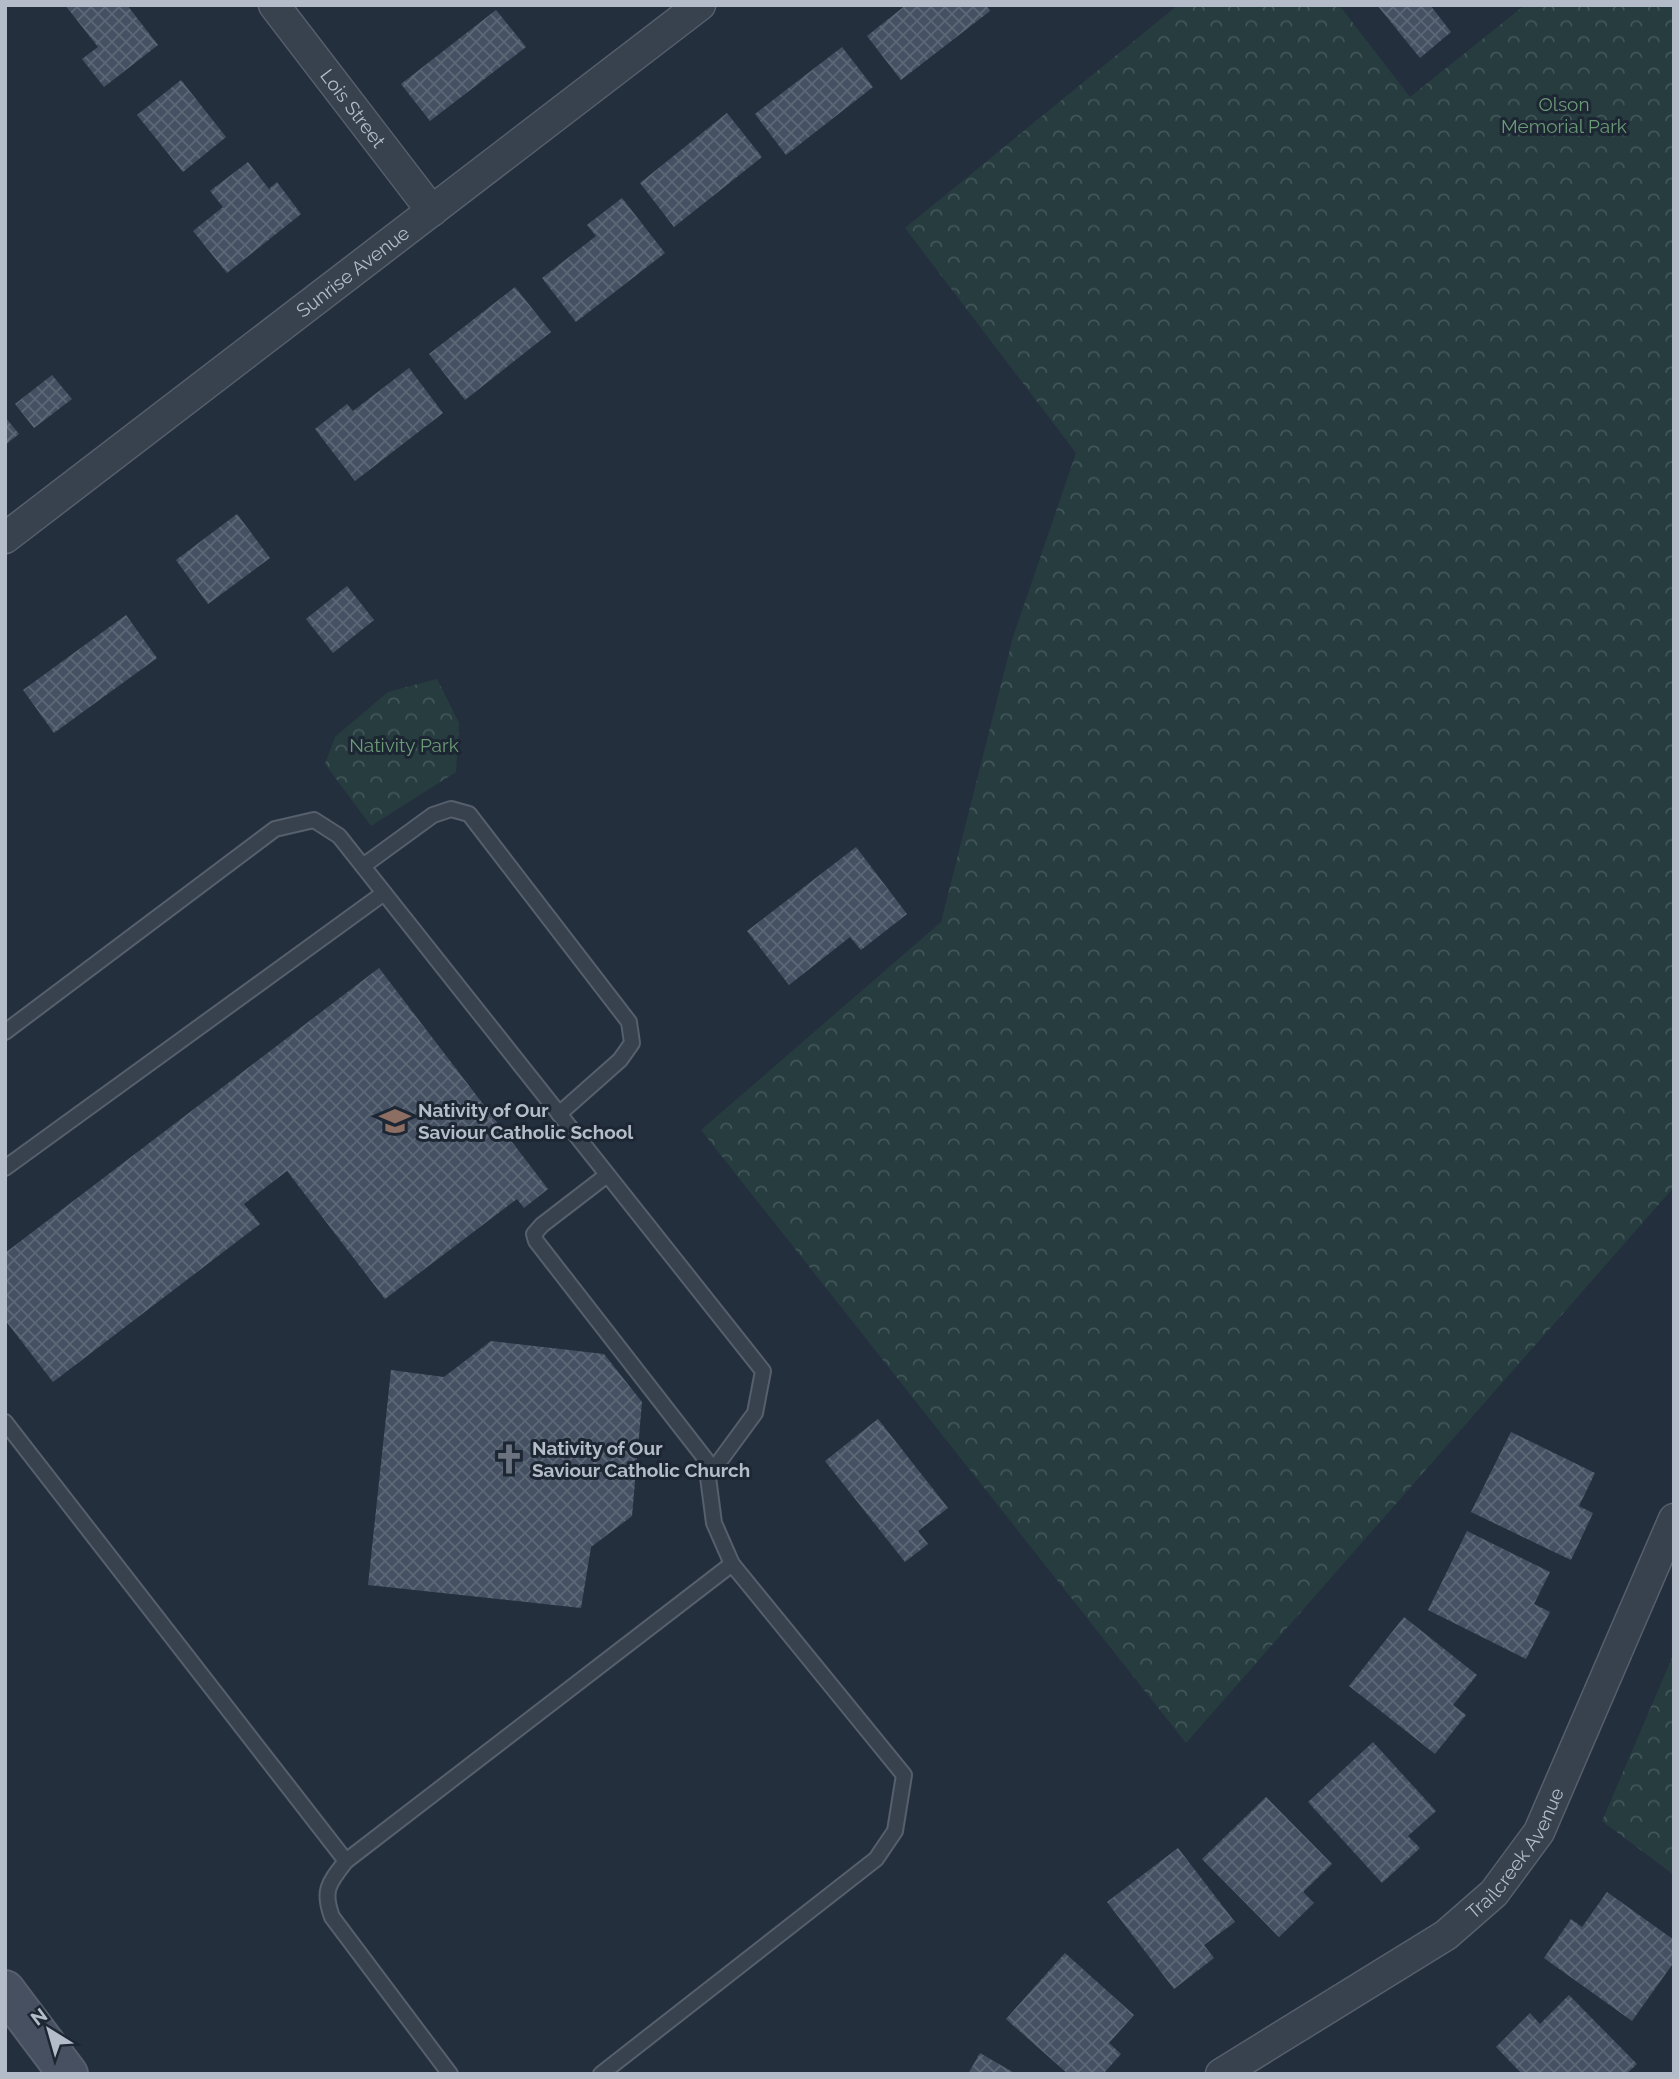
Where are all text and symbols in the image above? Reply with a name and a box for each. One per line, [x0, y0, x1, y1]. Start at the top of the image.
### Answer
street label: Lois Street [316, 65, 391, 152]
park label: Olson Memorial Park [1501, 93, 1627, 137]
street label: Sunrise Avenue [292, 221, 413, 322]
park label: Nativity Park [349, 734, 459, 756]
place label: Nativity of Our Saviour Catholic School [418, 1099, 634, 1143]
school or university icon: Nativity of Our Saviour Catholic School [378, 1104, 412, 1138]
place label: Nativity of Our Saviour Catholic Church [532, 1437, 750, 1481]
church icon: Nativity of Our Saviour Catholic Church [492, 1442, 526, 1476]
street label: Trailcreek Avenue [1462, 1784, 1568, 1923]
north arrow [14, 1995, 84, 2065]
text: N [26, 2003, 51, 2030]

